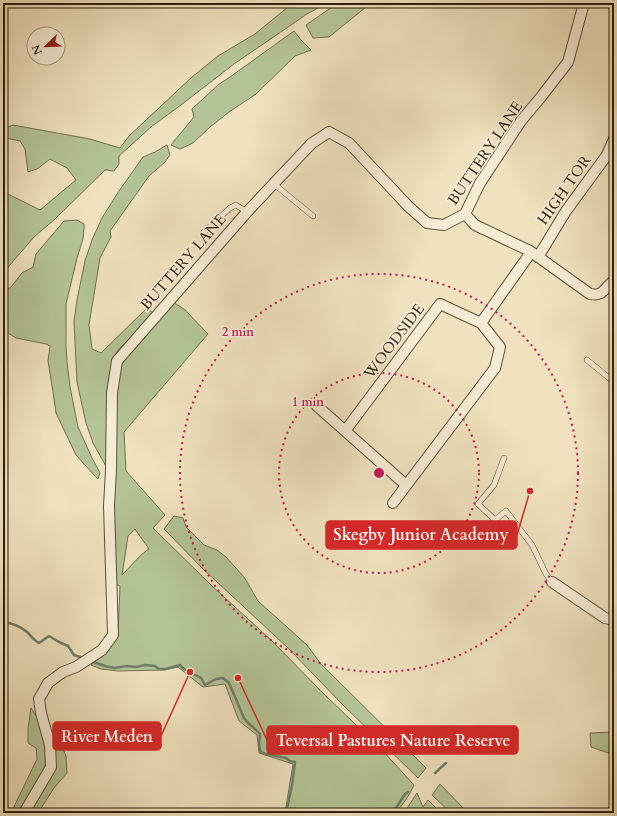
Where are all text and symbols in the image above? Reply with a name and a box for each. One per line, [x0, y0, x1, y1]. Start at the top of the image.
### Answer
north arrow [26, 26, 66, 66]
text: N [28, 42, 46, 57]
street label: BUTTERY LANE [443, 97, 527, 209]
street label: HIGH TOR [533, 151, 596, 229]
street label: BUTTERY LANE [136, 210, 230, 314]
street label: WOODSIDE [359, 300, 429, 383]
text: 2 min [222, 324, 254, 340]
text: 1 min [292, 394, 324, 410]
centre of rings [372, 466, 386, 480]
callout: Skegby Junior Academy [326, 521, 517, 549]
text: Skegby Junior Academy [333, 524, 509, 546]
callout: River Meden [53, 722, 161, 750]
text: River Meden [61, 726, 154, 748]
callout: Teversal Pastures Nature Reserve [267, 726, 518, 754]
text: Teversal Pastures Nature Reserve [276, 730, 510, 752]

